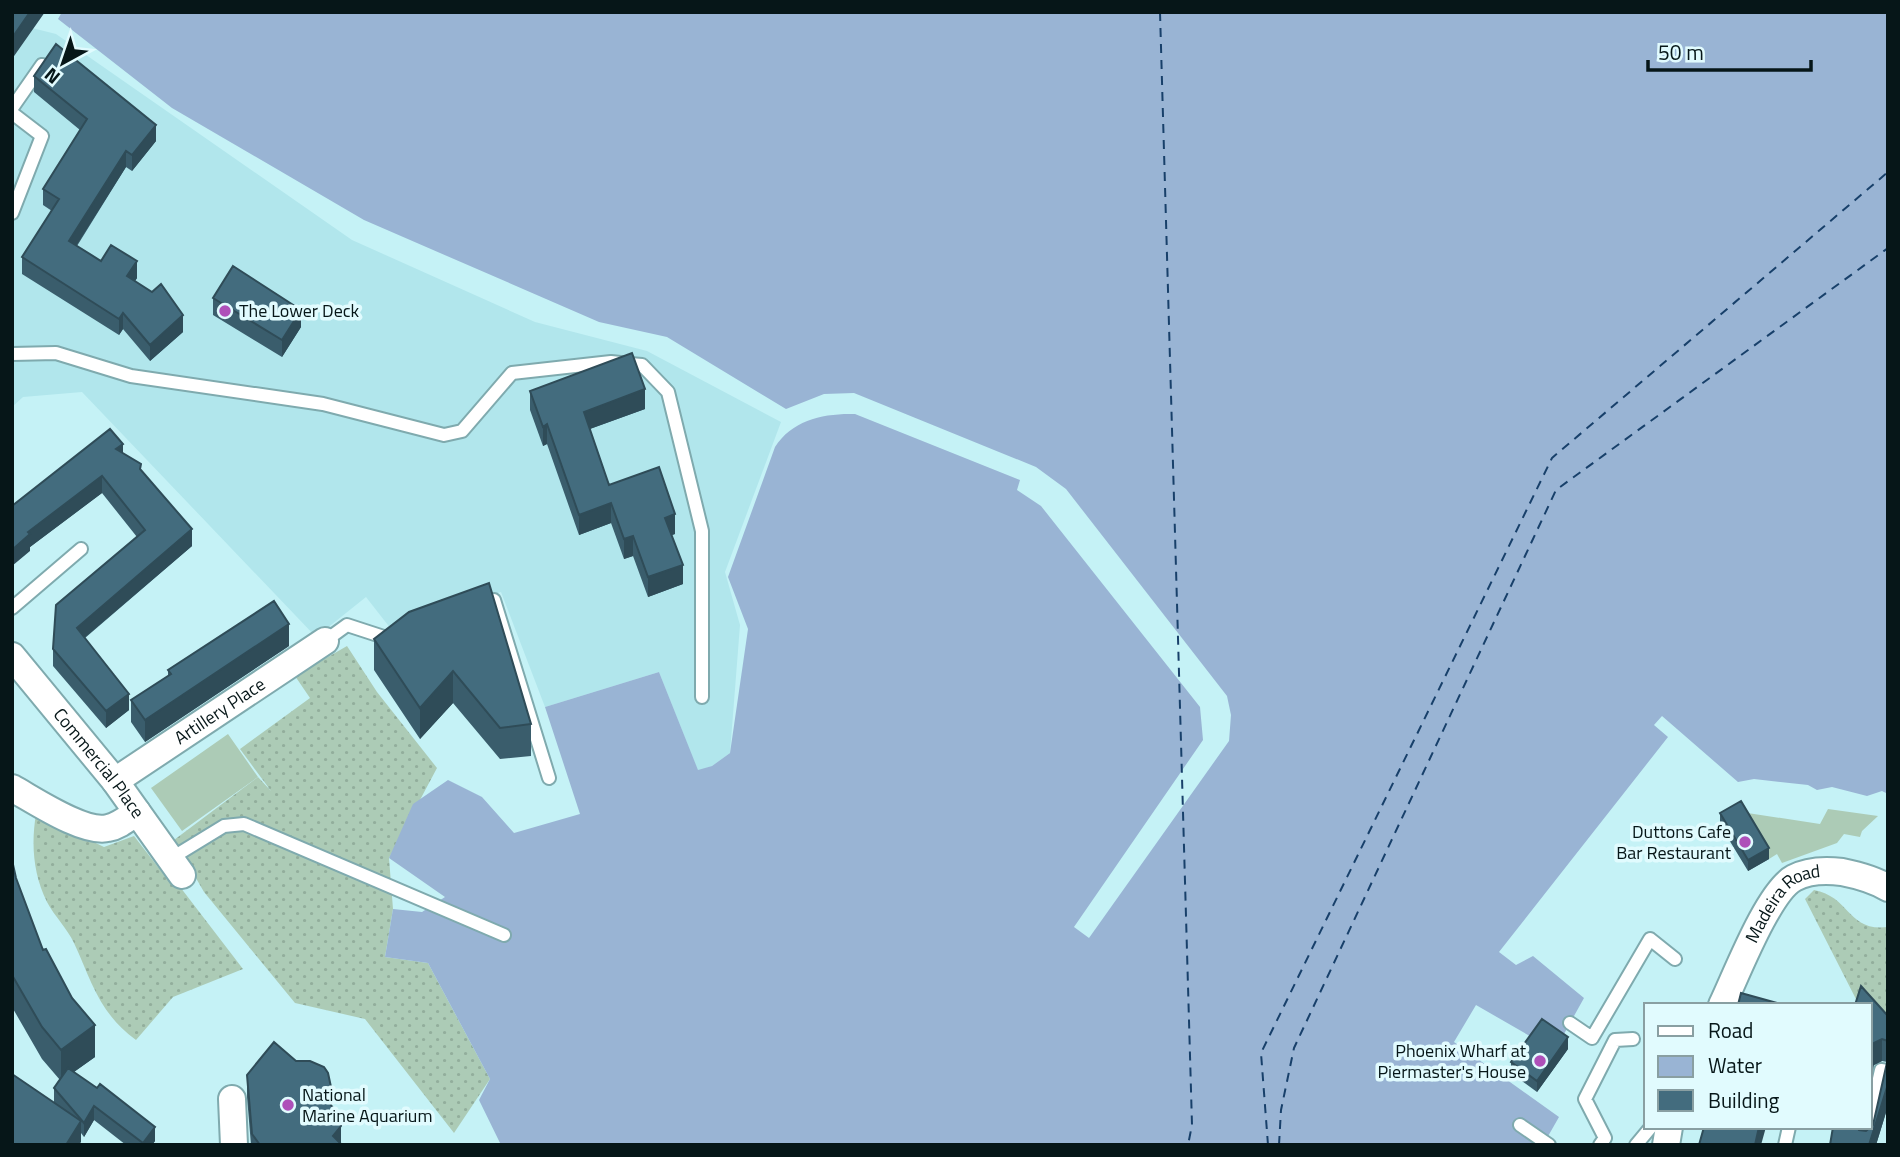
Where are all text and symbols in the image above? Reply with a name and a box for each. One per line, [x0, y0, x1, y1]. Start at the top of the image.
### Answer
north arrow [28, 28, 98, 98]
scale bar [1648, 28, 1811, 72]
text: 50 m [1658, 36, 1704, 68]
text: N [37, 61, 66, 92]
place label: The Lower Deck [239, 297, 360, 324]
marker: The Lower Deck [217, 303, 233, 319]
street label: Artillery Place [169, 671, 270, 751]
street label: Commercial Place [47, 702, 151, 824]
place label: Duttons Cafe Bar Restaurant [1616, 818, 1732, 866]
marker: Duttons Cafe Bar Restaurant [1737, 834, 1753, 850]
street label: Madeira Road [1738, 857, 1822, 947]
legend [1644, 1003, 1872, 1129]
text: Road [1708, 1014, 1753, 1046]
place label: Phoenix Wharf at Piermaster's House [1377, 1037, 1527, 1085]
text: Water [1708, 1049, 1762, 1081]
marker: Phoenix Wharf at Piermaster's House [1532, 1053, 1548, 1069]
place label: National Marine Aquarium [302, 1081, 432, 1129]
text: Building [1708, 1084, 1780, 1116]
marker: National Marine Aquarium [280, 1097, 296, 1113]

